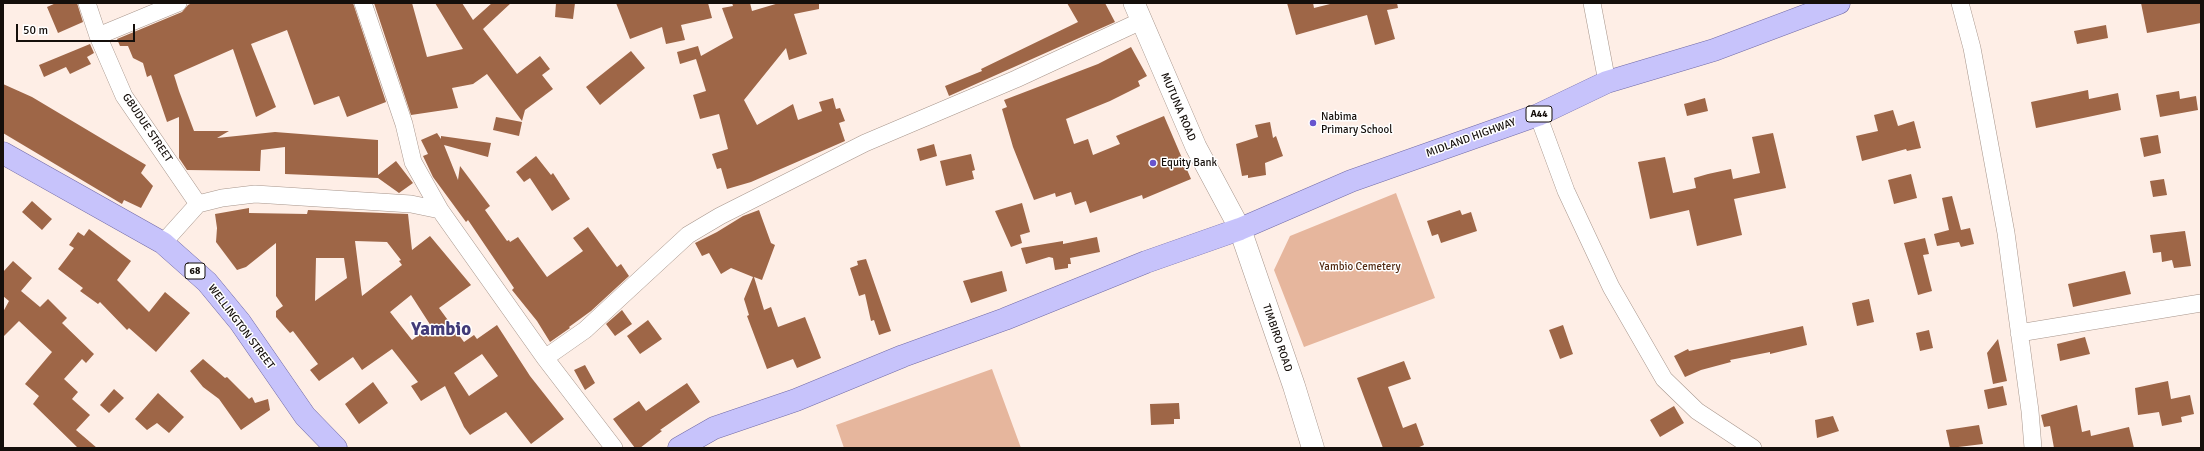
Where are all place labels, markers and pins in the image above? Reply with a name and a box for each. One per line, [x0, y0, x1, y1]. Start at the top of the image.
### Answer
place label: Nabima Primary School [1321, 110, 1392, 136]
marker: Nabima Primary School [1308, 118, 1318, 128]
place label: Equity Bank [1161, 156, 1217, 170]
marker: Equity Bank [1148, 158, 1158, 168]

